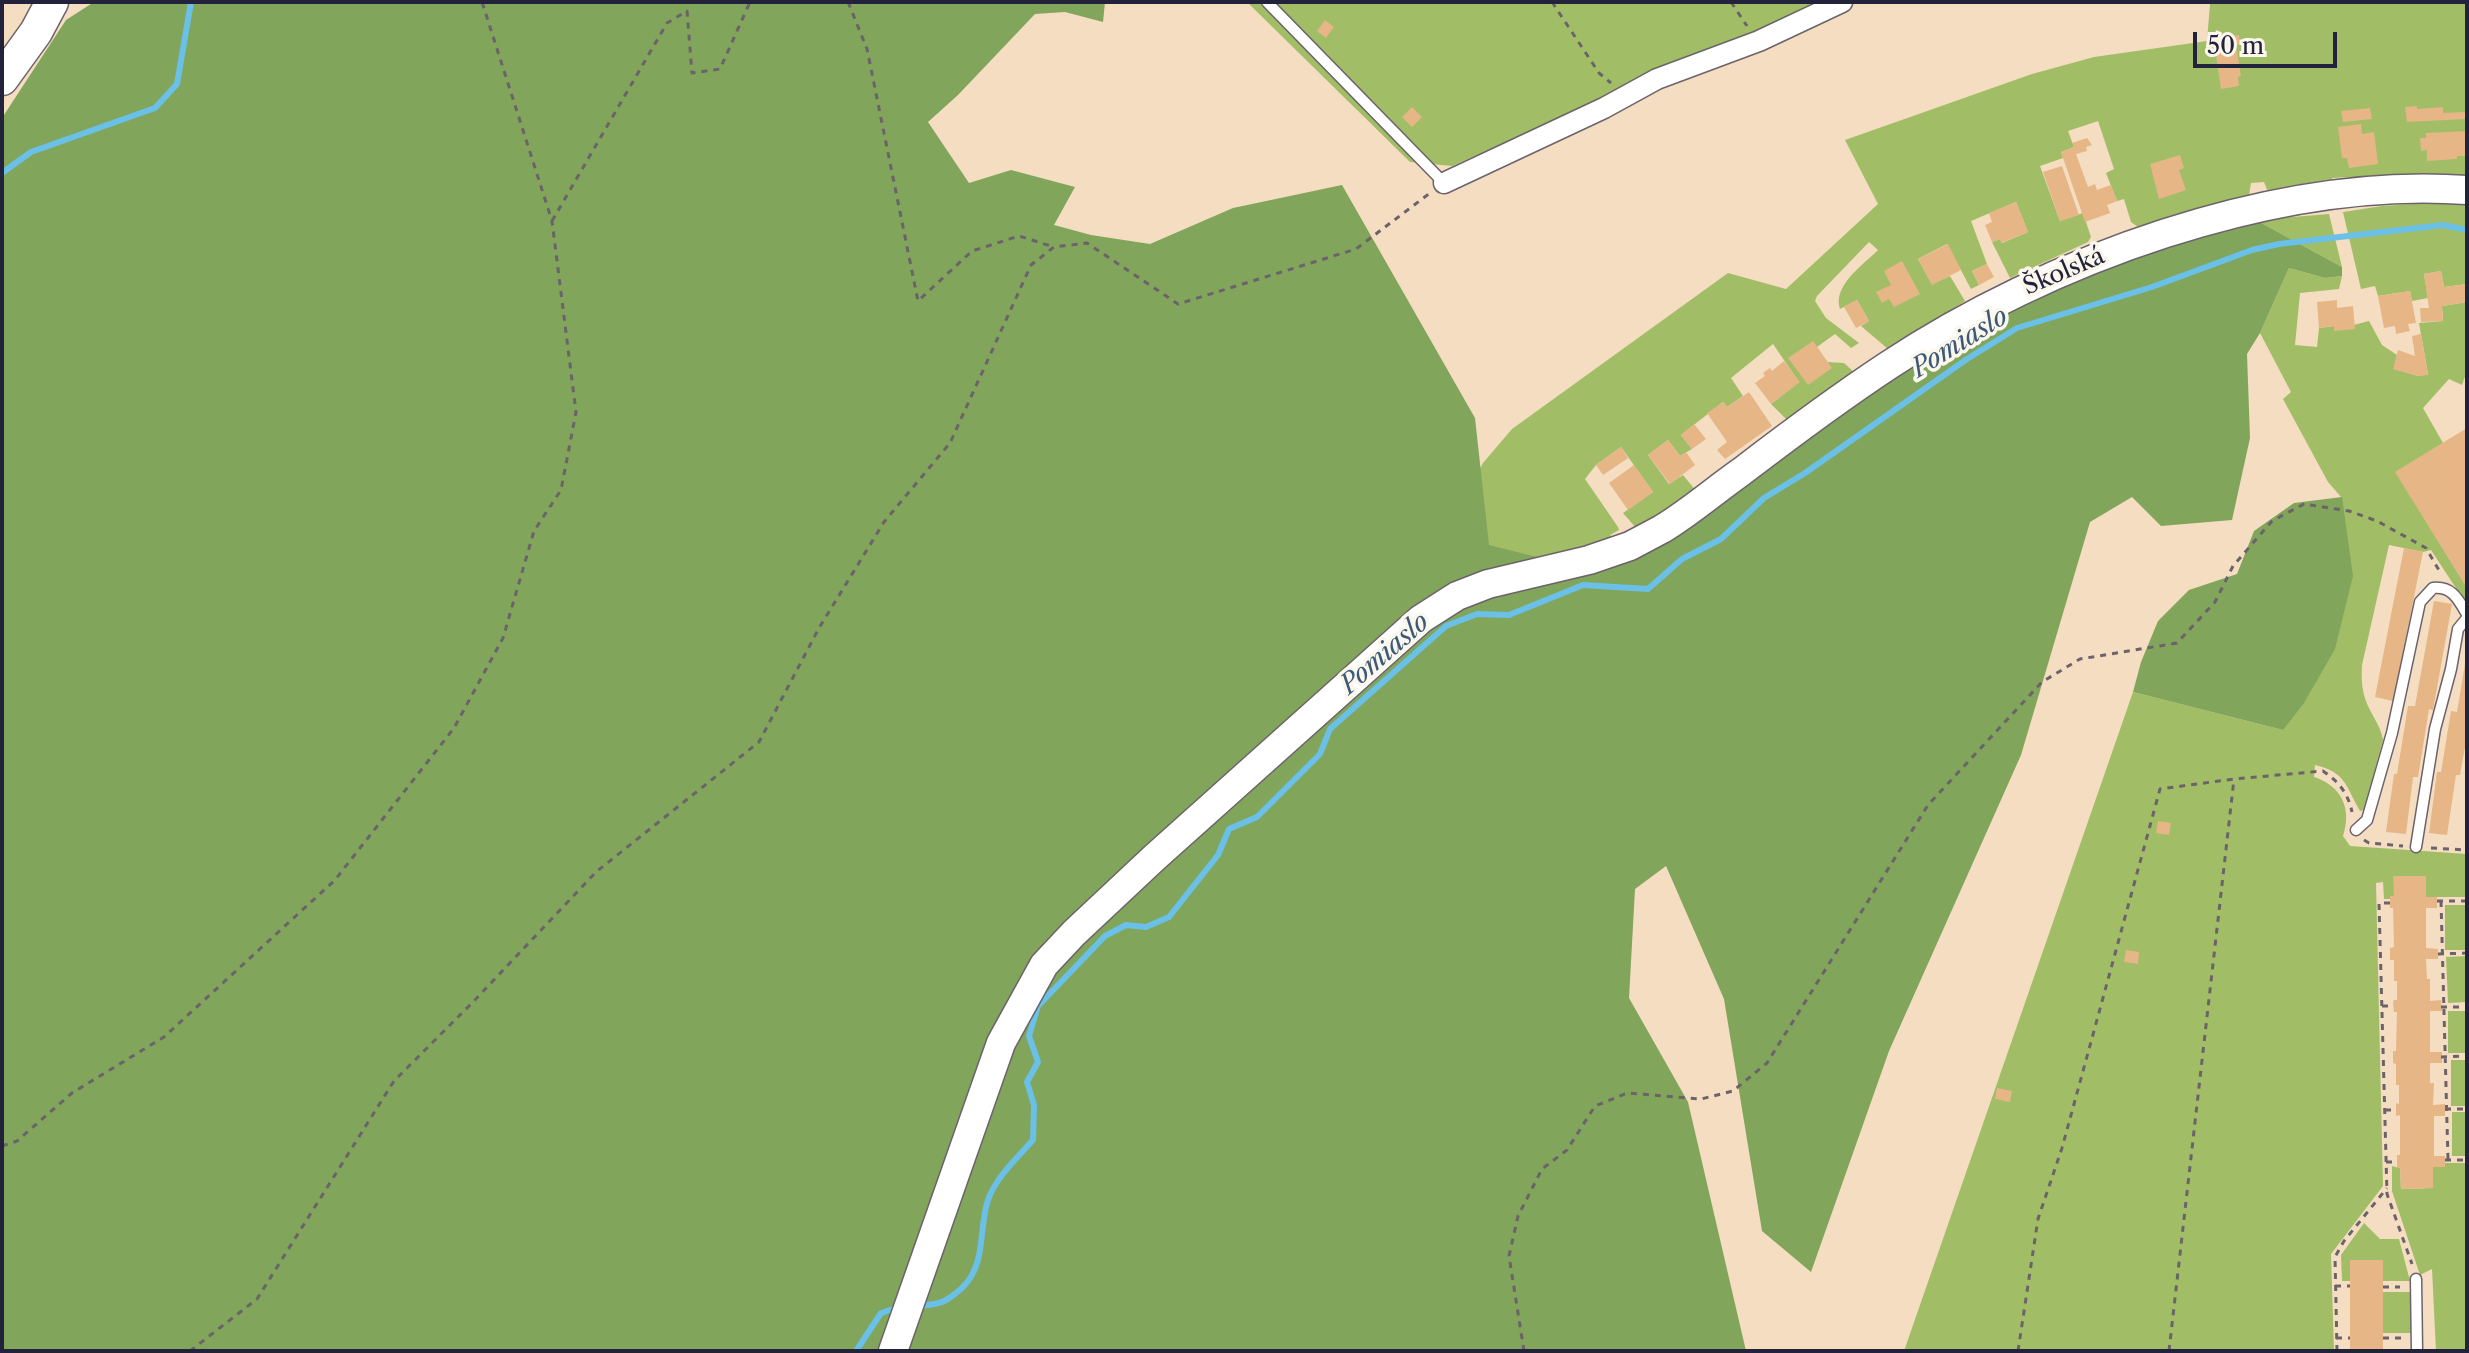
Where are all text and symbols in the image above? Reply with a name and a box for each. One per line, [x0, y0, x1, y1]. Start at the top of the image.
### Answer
scale bar [2197, 16, 2341, 66]
text: 50 m [2207, 31, 2264, 60]
street label: Školská [2019, 242, 2109, 302]
water label: Pomiaslo [1906, 301, 2014, 385]
water label: Pomiaslo [1334, 607, 1436, 701]

